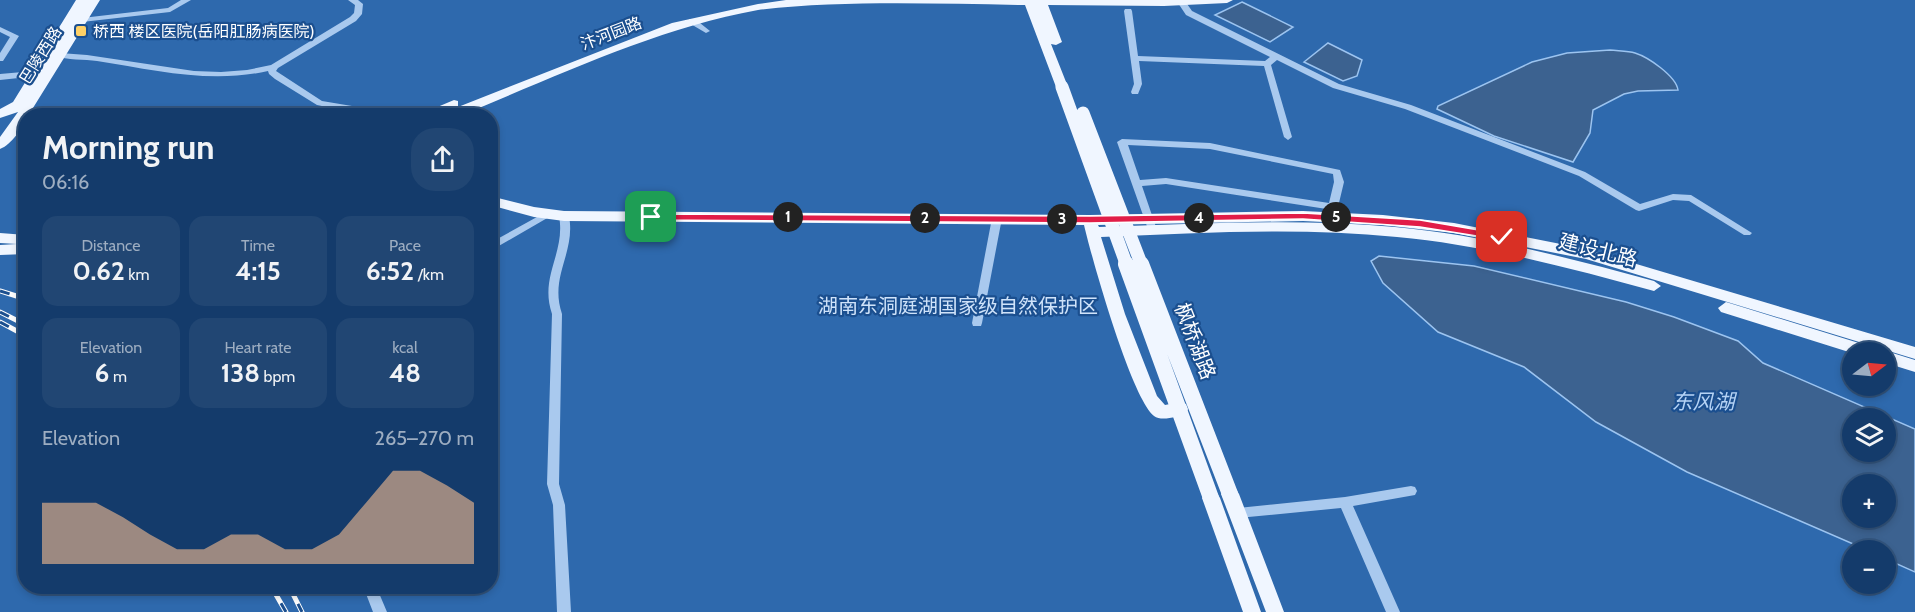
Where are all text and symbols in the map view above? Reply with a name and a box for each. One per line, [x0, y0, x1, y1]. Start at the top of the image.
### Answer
street label: 汴河园路 [578, 13, 644, 54]
place label: 桥西 楼区医院(岳阳肛肠病医院) [93, 22, 315, 41]
street label: 巴陵西路 [15, 23, 65, 87]
marker: 桥西 楼区医院(岳阳肛肠病医院) [74, 24, 88, 38]
text: Morning run [42, 127, 214, 167]
button: share [411, 128, 474, 191]
text: 06:16 [42, 170, 89, 194]
pin [625, 191, 676, 242]
icon: arrive [634, 200, 667, 233]
pin: 1 [773, 202, 803, 232]
pin: 5 [1321, 202, 1351, 232]
pin: 2 [910, 203, 940, 233]
pin: 4 [1184, 203, 1214, 233]
pin: 3 [1047, 204, 1077, 234]
text: 1 [785, 207, 791, 226]
text: 5 [1332, 207, 1340, 226]
text: 2 [921, 208, 929, 227]
text: 4 [1194, 208, 1204, 227]
text: 3 [1058, 209, 1066, 228]
pin [1476, 211, 1527, 262]
icon: check [1485, 220, 1518, 253]
street label: 建设北路 [1556, 229, 1640, 271]
text: Distance [82, 236, 140, 255]
text: Time [241, 236, 275, 255]
text: Pace [389, 236, 421, 255]
text: 0.62 [72, 255, 125, 287]
text: 4:15 [235, 255, 281, 287]
text: 6:52 [366, 255, 414, 287]
text: km [125, 265, 150, 284]
text: /km [414, 265, 444, 284]
park label: 湖南东洞庭湖国家级自然保护区 [818, 294, 1098, 318]
street label: 枫桥湖路 [1169, 299, 1221, 383]
text: Elevation [80, 338, 142, 357]
text: Heart rate [225, 338, 291, 357]
text: kcal [392, 338, 418, 357]
north arrow [1842, 342, 1896, 396]
map controls [1842, 342, 1896, 594]
text: 6 [95, 357, 109, 389]
text: 138 [221, 357, 260, 389]
text: 48 [389, 357, 421, 389]
text: m [109, 367, 127, 386]
text: bpm [260, 367, 295, 386]
water label: 东风湖 [1672, 389, 1737, 414]
button: layers [1842, 408, 1896, 462]
text: Elevation [42, 426, 120, 450]
text: 265–270 m [374, 426, 474, 450]
button: + [1842, 474, 1896, 528]
button: − [1842, 540, 1896, 594]

